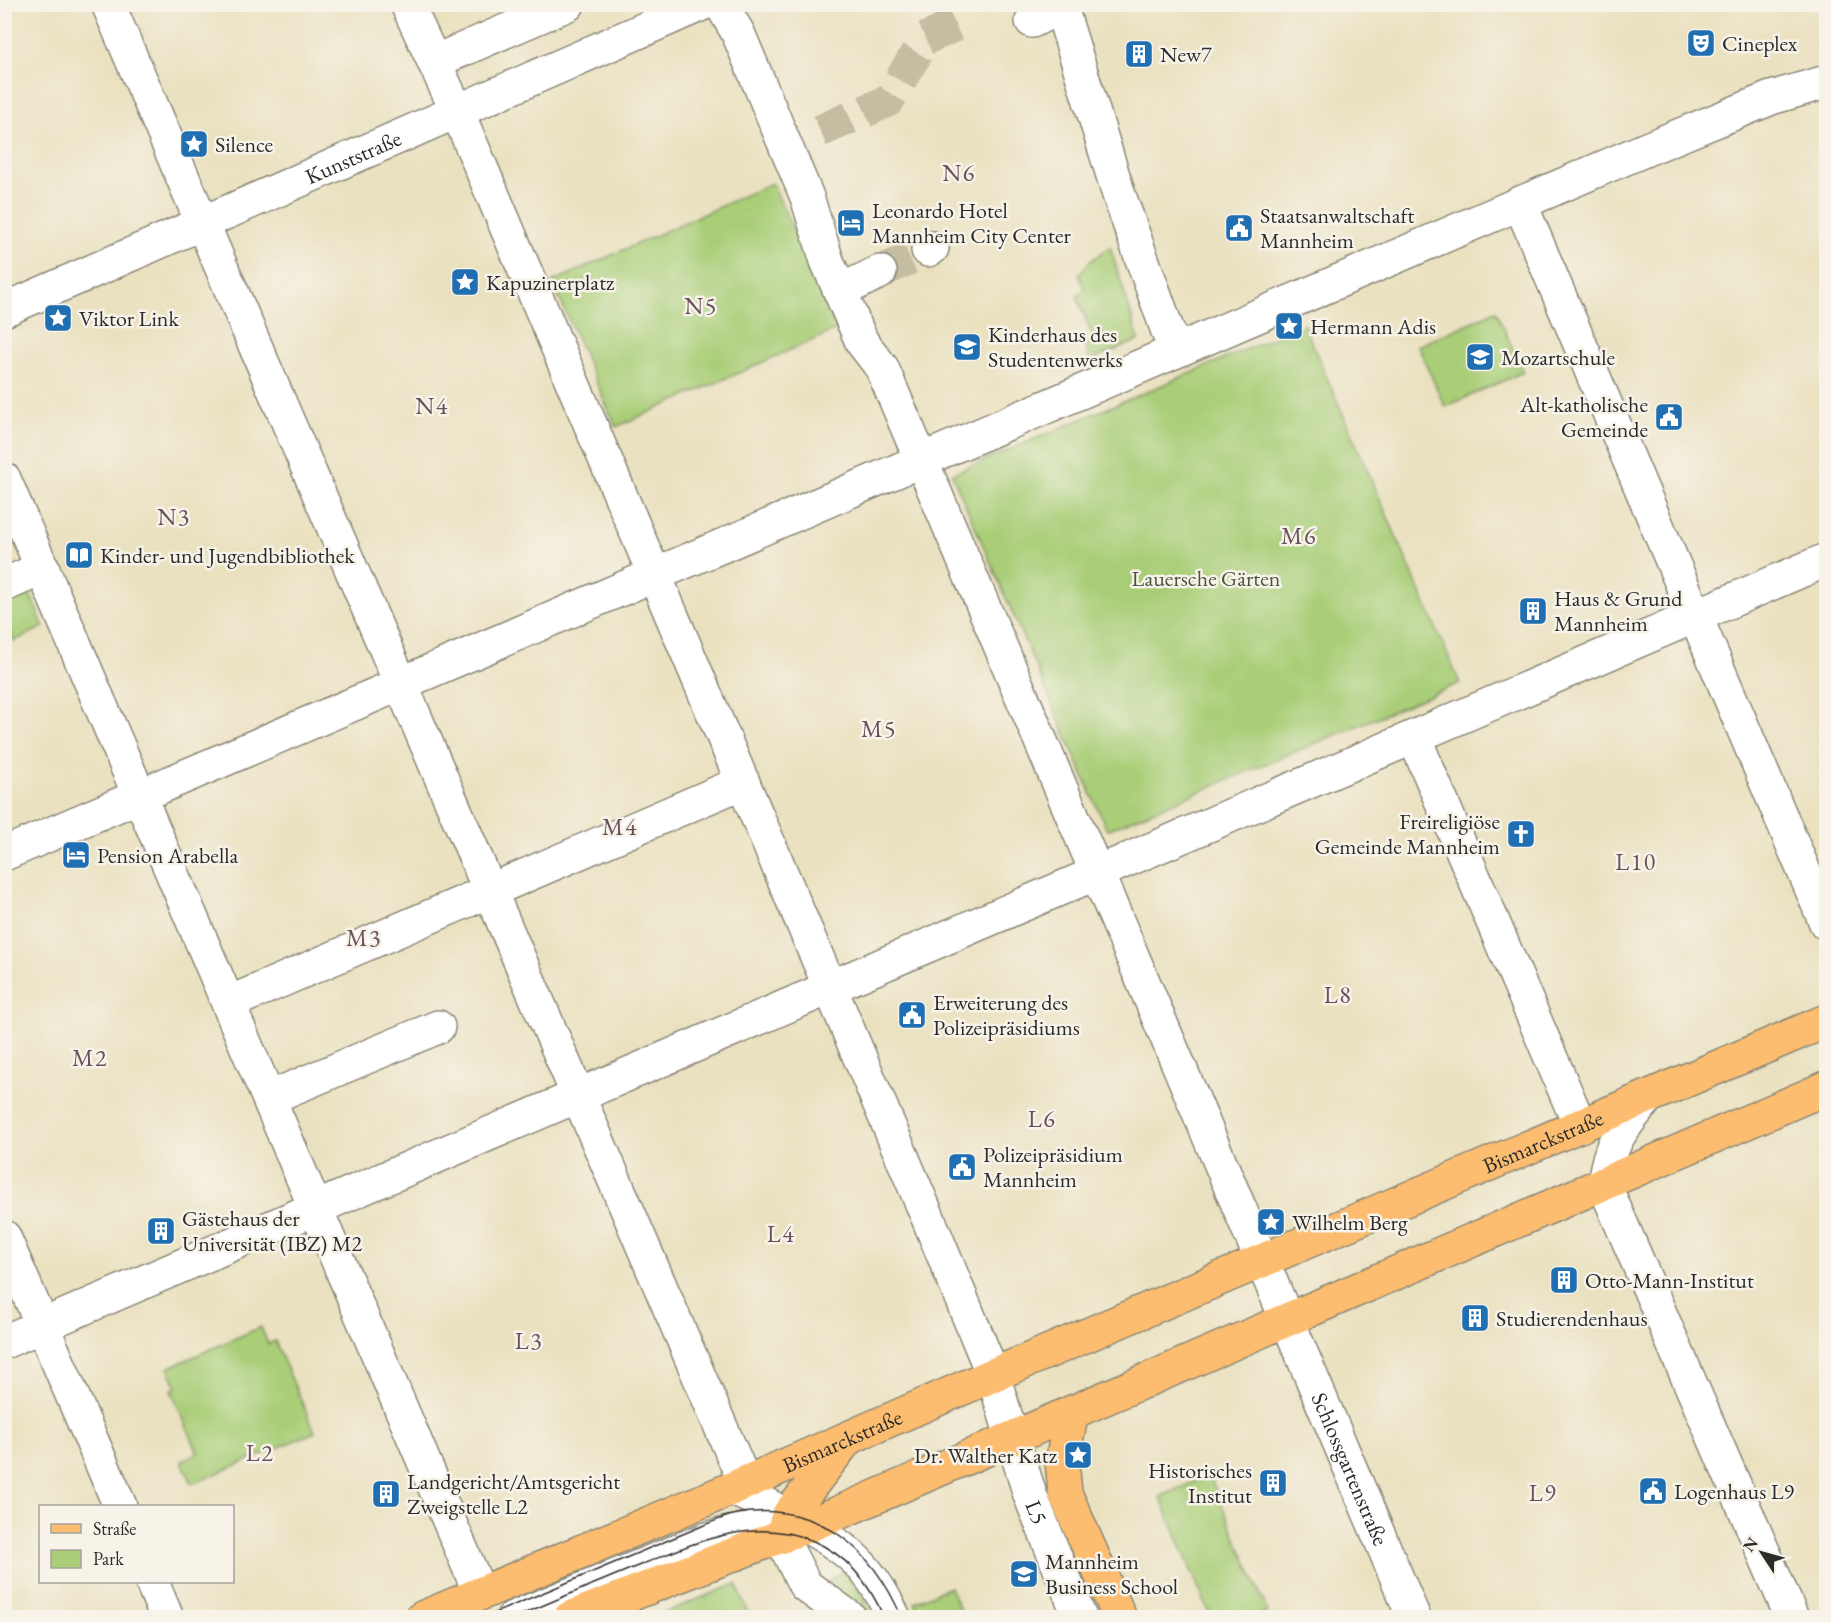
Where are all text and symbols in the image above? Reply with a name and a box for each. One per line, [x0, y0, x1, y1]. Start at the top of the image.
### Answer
theatre icon: Cineplex [1685, 27, 1717, 59]
place label: Cineplex [1722, 29, 1798, 58]
building icon: New7 [1123, 38, 1155, 70]
place label: New7 [1160, 40, 1212, 69]
street label: Kunststraße [301, 124, 406, 191]
place icon: Silence [178, 128, 210, 160]
place label: Silence [215, 130, 274, 159]
district label: N6 [942, 157, 976, 188]
place label: Leonardo Hotel Mannheim City Center [872, 196, 1071, 250]
place label: Staatsanwaltschaft Mannheim [1260, 201, 1414, 255]
hotel icon: Leonardo Hotel Mannheim City Center [835, 207, 867, 239]
public building icon: Staatsanwaltschaft Mannheim [1223, 212, 1255, 244]
place icon: Kapuzinerplatz [449, 266, 481, 298]
place label: Kapuzinerplatz [486, 268, 615, 297]
district label: N5 [684, 290, 718, 321]
place icon: Viktor Link [42, 302, 74, 334]
place label: Viktor Link [79, 304, 179, 333]
place icon: Hermann Adis [1273, 310, 1305, 342]
place label: Hermann Adis [1310, 312, 1436, 341]
place label: Kinderhaus des Studentenwerks [988, 320, 1123, 374]
school or university icon: Kinderhaus des Studentenwerks [951, 331, 983, 363]
school or university icon: Mozartschule [1464, 341, 1496, 373]
place label: Mozartschule [1501, 343, 1616, 372]
district label: N4 [415, 390, 449, 421]
place label: Alt-katholische Gemeinde [1519, 390, 1648, 444]
public building icon: Alt-katholische Gemeinde [1653, 401, 1685, 433]
district label: N3 [157, 501, 191, 532]
district label: M6 [1281, 520, 1317, 551]
library icon: Kinder- und Jugendbibliothek [63, 539, 95, 571]
place label: Kinder- und Jugendbibliothek [100, 541, 355, 570]
park label: Lauersche Gärten [1132, 564, 1281, 593]
place label: Haus & Grund Mannheim [1554, 584, 1683, 638]
building icon: Haus & Grund Mannheim [1517, 595, 1549, 627]
district label: M5 [861, 713, 897, 744]
place label: Freireligiöse Gemeinde Mannheim [1315, 807, 1500, 861]
district label: M4 [602, 811, 638, 842]
church icon: Freireligiöse Gemeinde Mannheim [1505, 818, 1537, 850]
hotel icon: Pension Arabella [60, 839, 92, 871]
place label: Pension Arabella [97, 841, 238, 870]
district label: L10 [1615, 846, 1657, 877]
district label: M3 [346, 922, 382, 953]
district label: L8 [1324, 979, 1352, 1010]
place label: Erweiterung des Polizeipräsidiums [933, 988, 1080, 1042]
public building icon: Erweiterung des Polizeipräsidiums [896, 999, 928, 1031]
district label: M2 [72, 1042, 108, 1073]
district label: L6 [1028, 1103, 1056, 1134]
street label: Bismarckstraße [1479, 1103, 1608, 1180]
place label: Polizeipräsidium Mannheim [983, 1140, 1123, 1194]
public building icon: Polizeipräsidium Mannheim [946, 1151, 978, 1183]
place label: Gästehaus der Universität (IBZ) M2 [182, 1204, 362, 1258]
place icon: Wilhelm Berg [1255, 1206, 1287, 1238]
place label: Wilhelm Berg [1292, 1208, 1408, 1237]
building icon: Gästehaus der Universität (IBZ) M2 [145, 1215, 177, 1247]
district label: L4 [767, 1218, 795, 1249]
building icon: Otto-Mann-Institut [1548, 1264, 1580, 1296]
place label: Otto-Mann-Institut [1585, 1266, 1754, 1295]
building icon: Studierendenhaus [1459, 1302, 1491, 1334]
place label: Studierendenhaus [1496, 1304, 1648, 1333]
district label: L3 [515, 1325, 543, 1356]
street label: Schlossgartenstraße [1305, 1388, 1396, 1550]
street label: Bismarckstraße [778, 1402, 907, 1480]
district label: L2 [246, 1437, 274, 1468]
place icon: Dr. Walther Katz [1062, 1439, 1094, 1471]
place label: Dr. Walther Katz [914, 1441, 1058, 1470]
place label: Historisches Institut [1148, 1456, 1252, 1510]
place label: Landgericht/Amtsgericht Zweigstelle L2 [407, 1467, 620, 1521]
building icon: Historisches Institut [1257, 1467, 1289, 1499]
public building icon: Logenhaus L9 [1637, 1475, 1669, 1507]
district label: L9 [1529, 1477, 1557, 1508]
place label: Logenhaus L9 [1674, 1477, 1795, 1506]
building icon: Landgericht/Amtsgericht Zweigstelle L2 [370, 1478, 402, 1510]
street label: L5 [1019, 1496, 1054, 1529]
legend [39, 1505, 234, 1583]
text: Straße [93, 1517, 136, 1540]
north arrow [1732, 1523, 1792, 1583]
text: N [1738, 1533, 1763, 1556]
text: Park [93, 1547, 124, 1570]
place label: Mannheim Business School [1045, 1547, 1178, 1601]
school or university icon: Mannheim Business School [1008, 1558, 1040, 1590]

